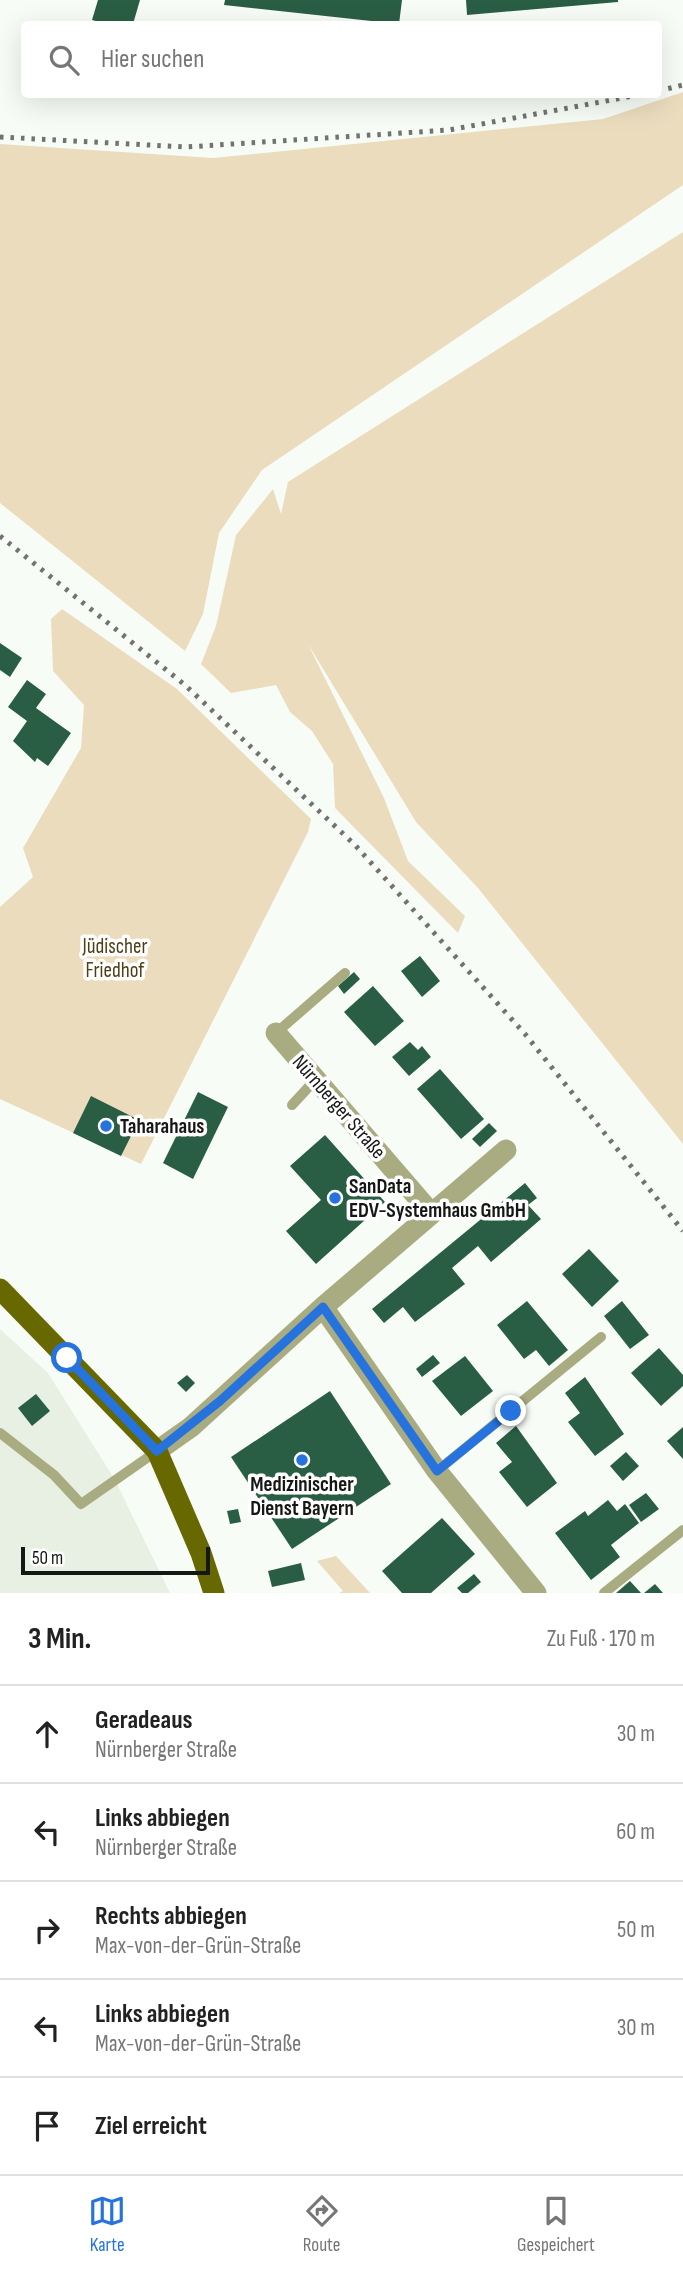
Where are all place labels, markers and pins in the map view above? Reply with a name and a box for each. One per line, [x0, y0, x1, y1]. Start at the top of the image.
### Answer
place label: Taharahaus [120, 1114, 204, 1139]
marker: Taharahaus [98, 1118, 114, 1134]
place label: SanData EDV-Systemhaus GmbH [349, 1174, 526, 1223]
marker: SanData EDV-Systemhaus GmbH [327, 1190, 343, 1206]
marker: Medizinischer Dienst Bayern [294, 1452, 310, 1468]
place label: Medizinischer Dienst Bayern [250, 1472, 354, 1521]

